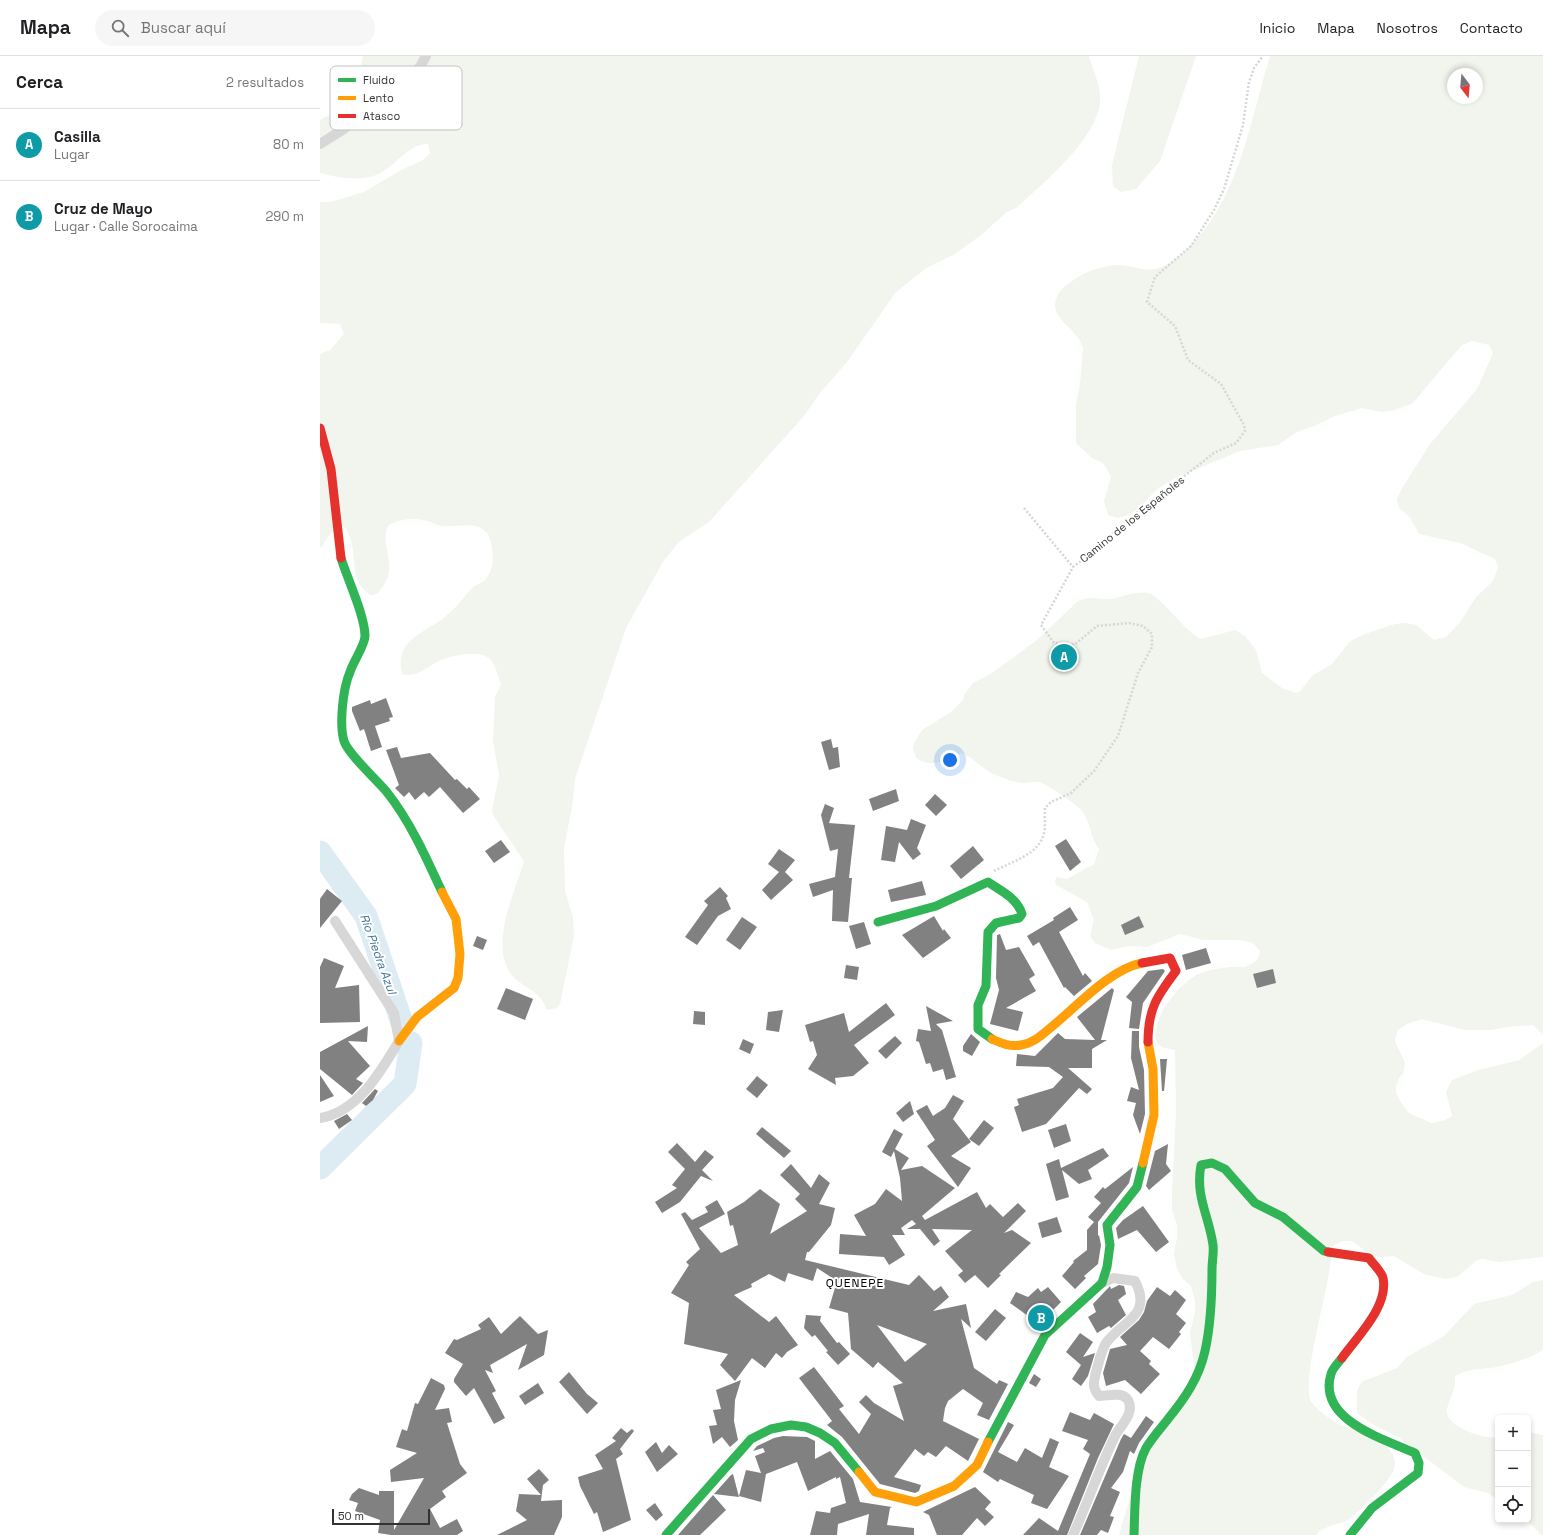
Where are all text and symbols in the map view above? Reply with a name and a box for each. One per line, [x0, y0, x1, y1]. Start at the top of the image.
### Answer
search box [95, 10, 375, 46]
text: Mapa [20, 15, 71, 40]
icon: search [109, 17, 131, 39]
text: Buscar aquí [141, 18, 226, 37]
text: Inicio [1259, 19, 1295, 37]
text: Mapa [1317, 19, 1355, 37]
text: Nosotros [1377, 19, 1438, 37]
text: Contacto [1460, 19, 1523, 37]
legend [330, 66, 462, 130]
north arrow [1447, 68, 1483, 104]
text: Cerca [16, 71, 63, 93]
text: Fluido [363, 73, 395, 87]
text: 2 resultados [226, 74, 304, 91]
text: Lento [363, 91, 394, 105]
text: Atasco [363, 109, 400, 123]
text: Casilla [54, 127, 101, 146]
text: A [25, 136, 33, 153]
text: 80 m [273, 136, 304, 153]
text: Lugar [54, 146, 90, 163]
text: Cruz de Mayo [54, 199, 153, 218]
text: B [25, 208, 33, 225]
text: 290 m [265, 208, 304, 225]
text: Lugar · Calle Sorocaima [54, 218, 198, 235]
street label: Camino de los Españoles [1077, 472, 1187, 565]
pin: A [1051, 642, 1077, 672]
your location [940, 750, 960, 770]
water label: Río Piedra Azul [356, 912, 401, 998]
district label: QUENEPE [826, 1275, 884, 1291]
pin: B [1028, 1303, 1054, 1333]
map controls [1495, 1415, 1531, 1523]
button: + [1495, 1415, 1531, 1451]
button: − [1495, 1451, 1531, 1487]
button: locate [1495, 1487, 1531, 1523]
scale bar [332, 1507, 430, 1526]
text: 50 m [338, 1509, 364, 1523]

